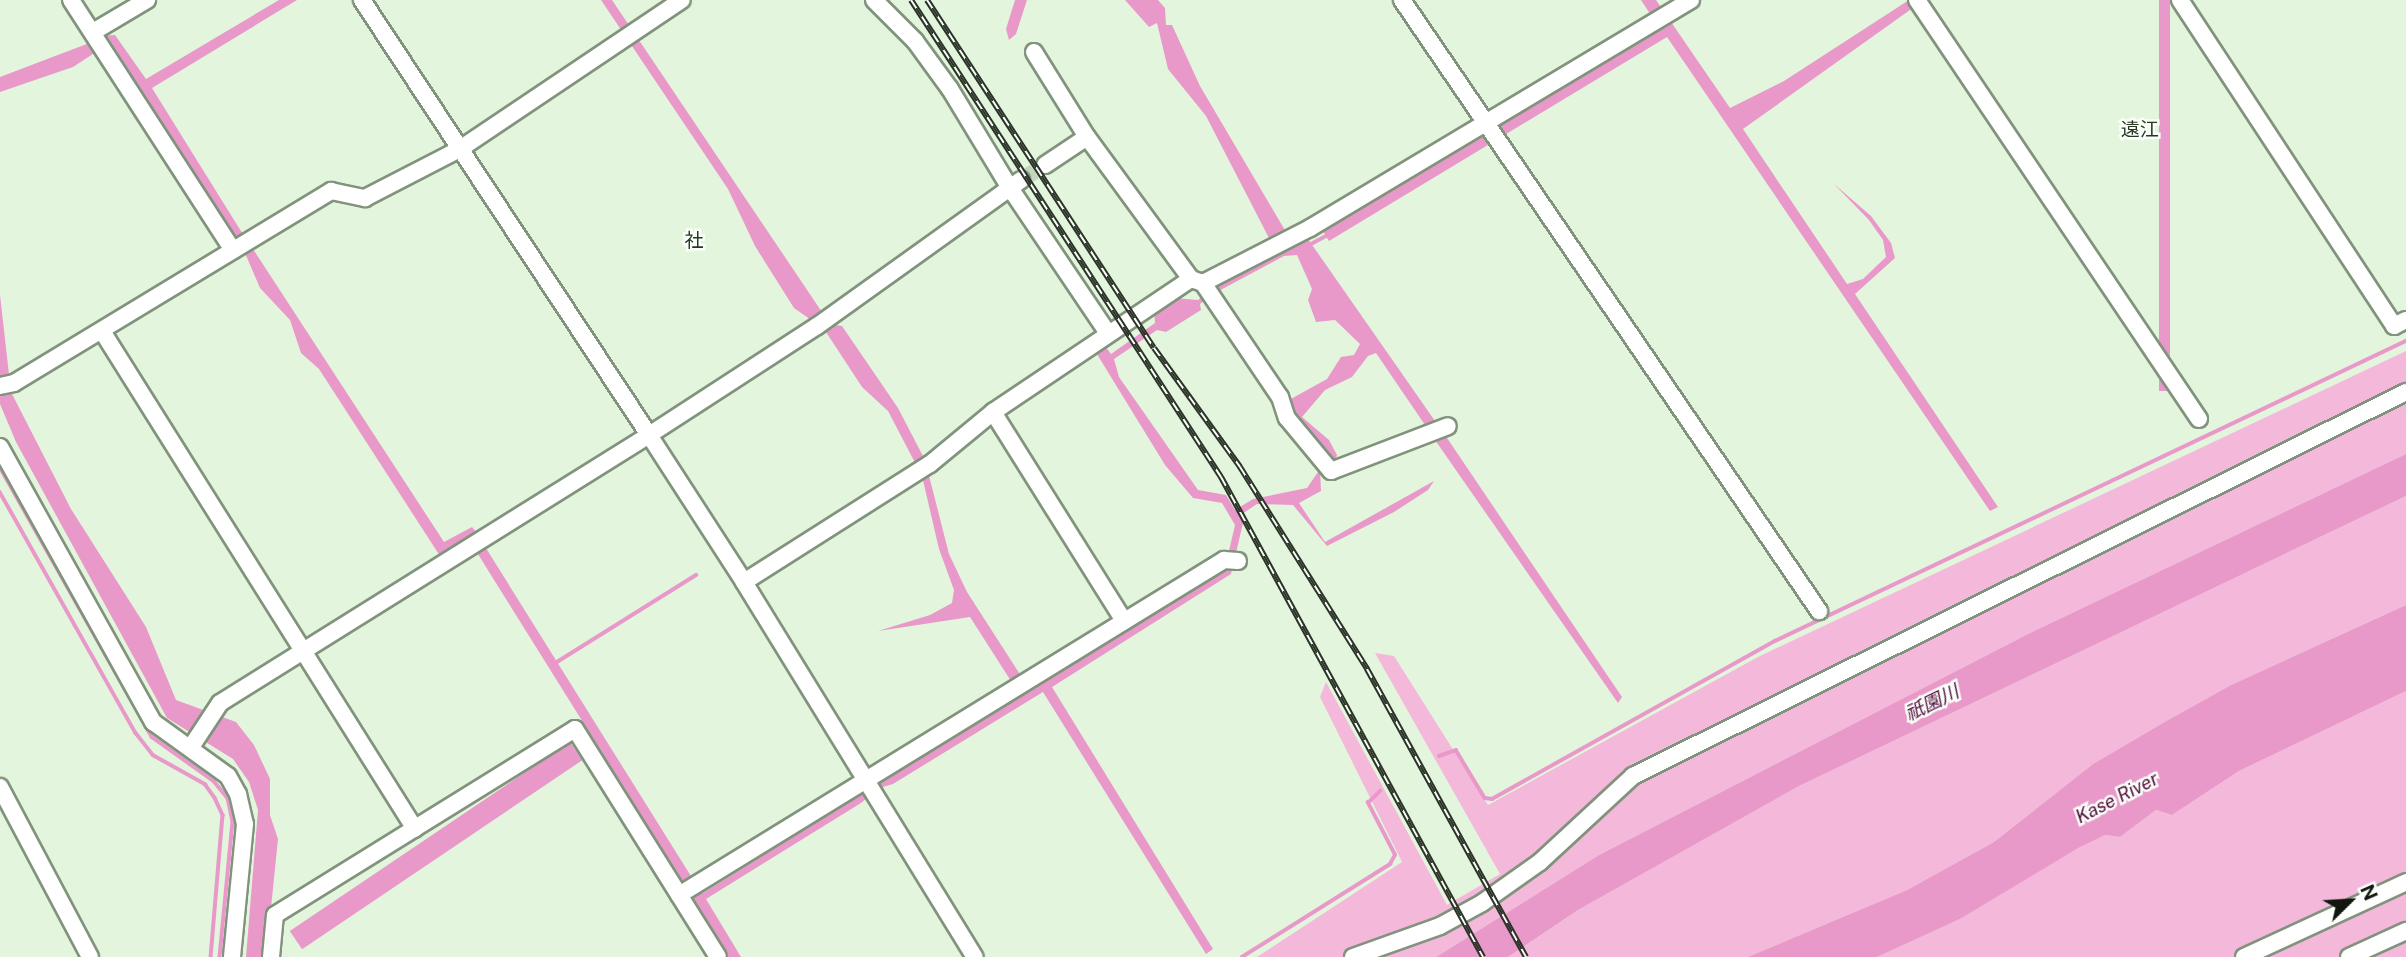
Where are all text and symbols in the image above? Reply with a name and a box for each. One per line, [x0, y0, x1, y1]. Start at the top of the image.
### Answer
district label: 遠江 [2121, 119, 2159, 141]
district label: 社 [685, 230, 703, 252]
water label: 祇園川 [1901, 680, 1963, 726]
water label: Kase River [2072, 767, 2162, 829]
north arrow [2315, 866, 2385, 936]
text: N [2356, 881, 2382, 904]

